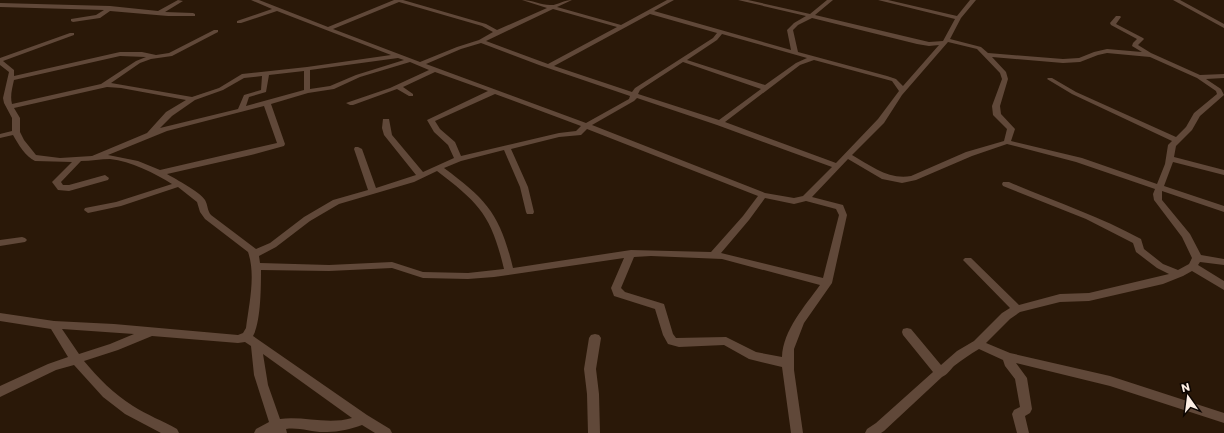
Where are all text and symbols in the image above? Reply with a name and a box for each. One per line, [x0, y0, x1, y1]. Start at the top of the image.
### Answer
north arrow [1168, 377, 1208, 417]
text: N [1180, 379, 1192, 396]

